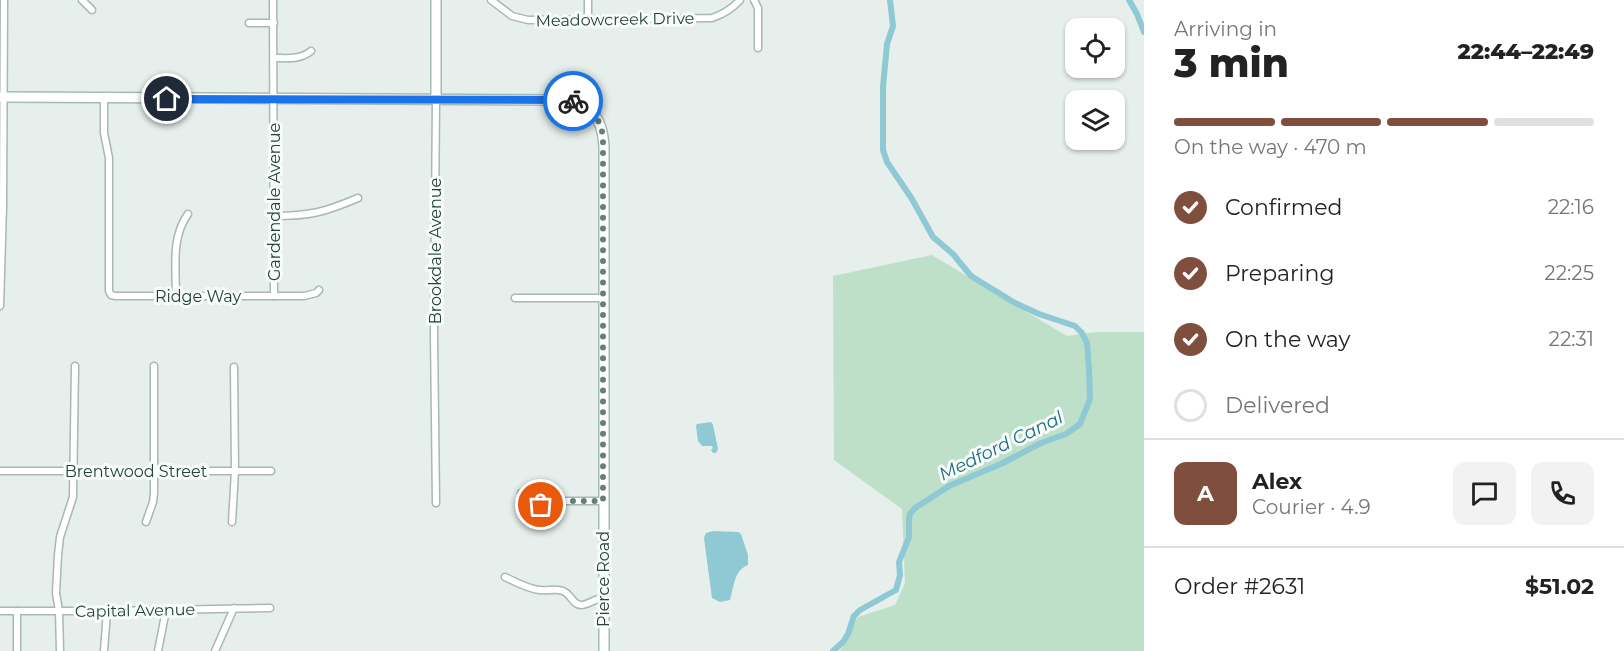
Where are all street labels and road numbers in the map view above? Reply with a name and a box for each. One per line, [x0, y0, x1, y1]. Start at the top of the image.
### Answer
street label: Meadowcreek Drive [535, 9, 695, 30]
street label: Gardendale Avenue [265, 123, 284, 281]
street label: Brookdale Avenue [426, 178, 445, 324]
street label: Ridge Way [155, 287, 241, 306]
street label: Brentwood Street [65, 462, 208, 481]
street label: Pierce Road [594, 531, 613, 627]
street label: Capital Avenue [75, 600, 195, 621]

